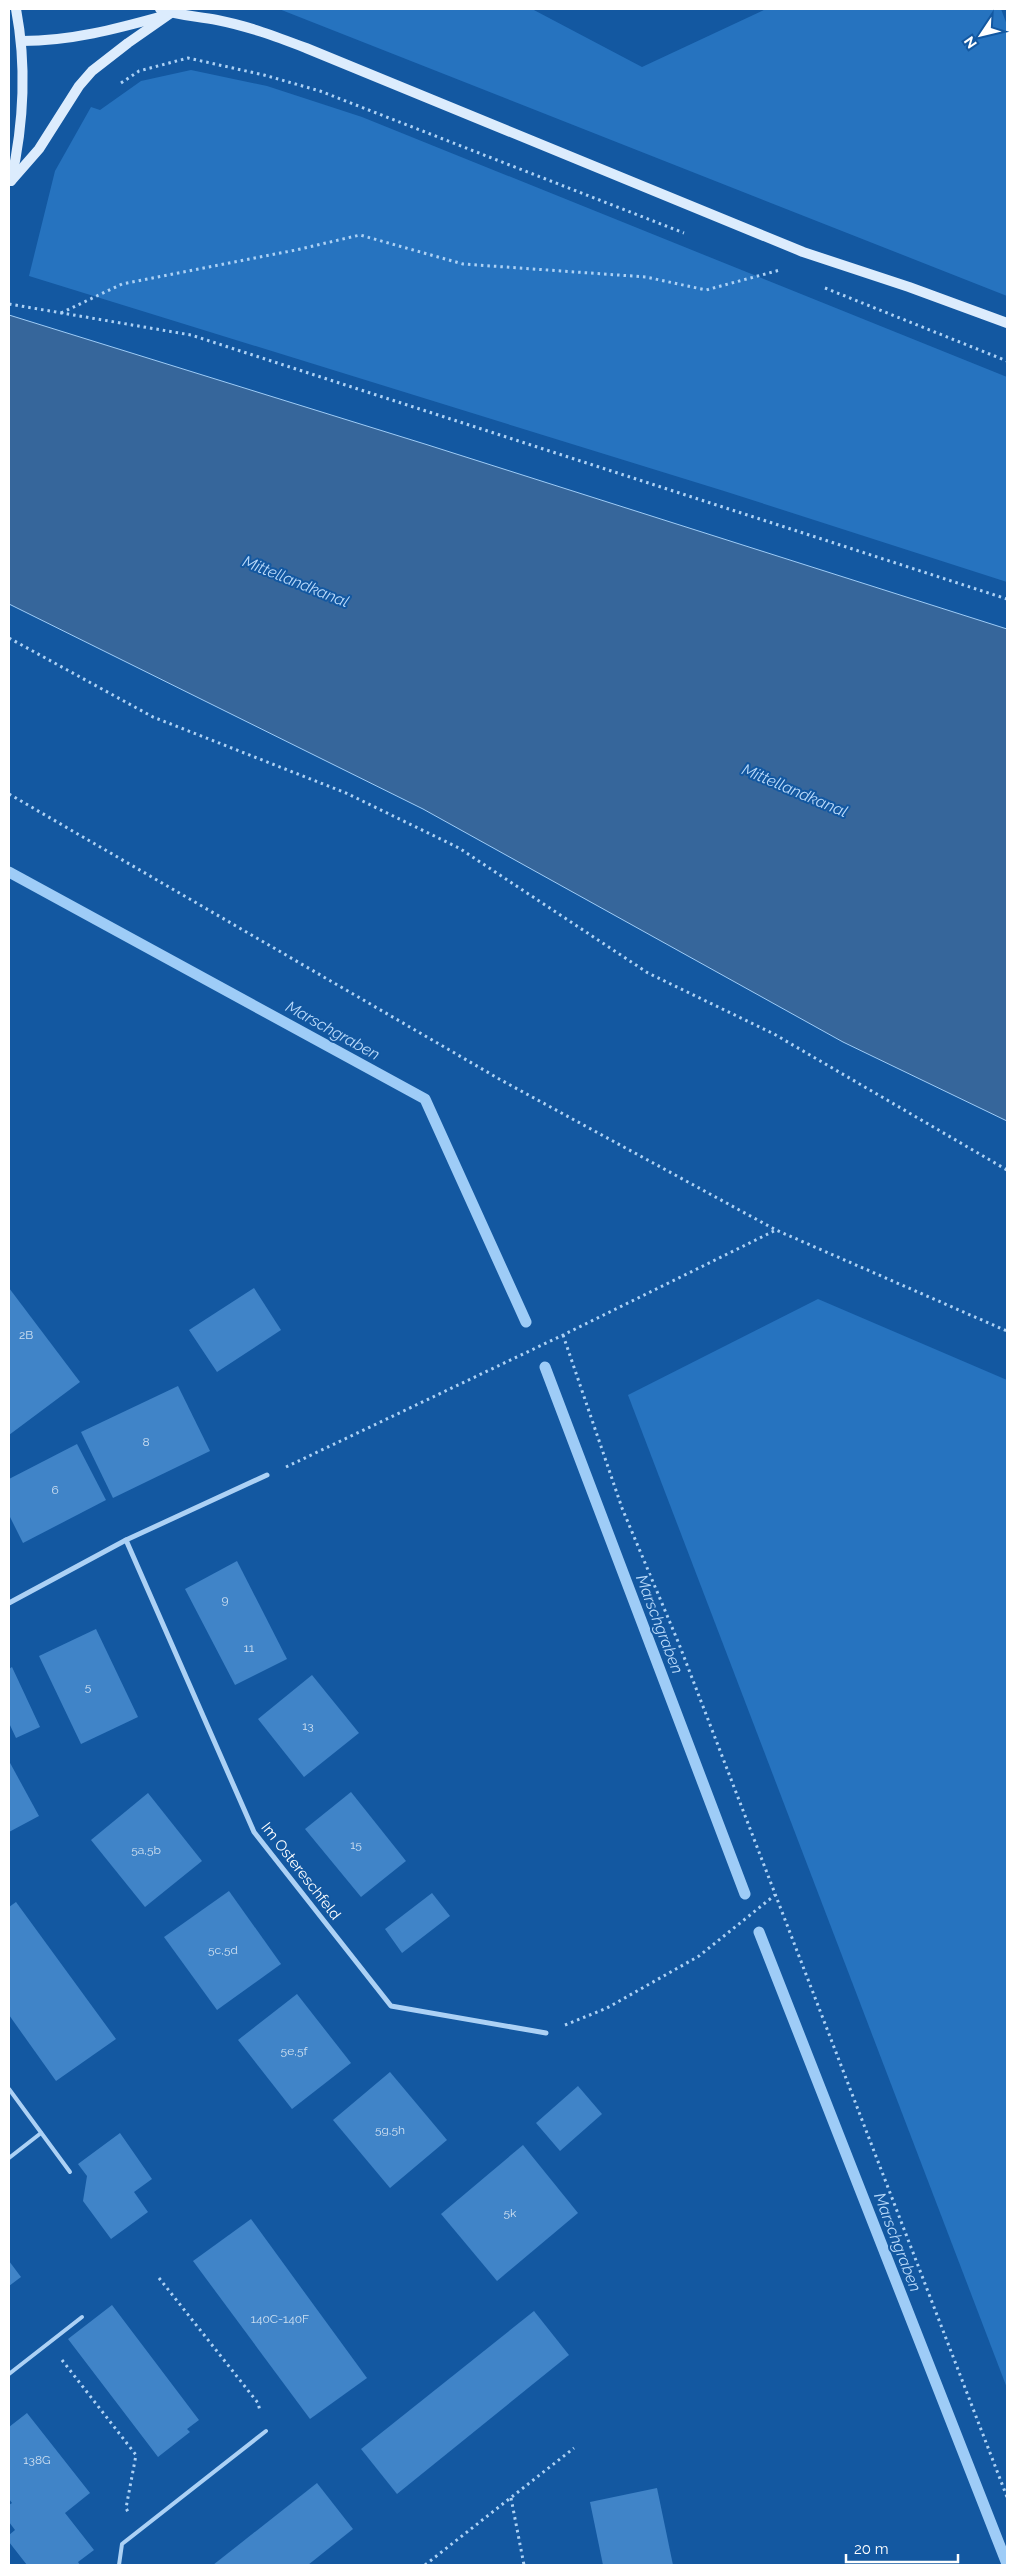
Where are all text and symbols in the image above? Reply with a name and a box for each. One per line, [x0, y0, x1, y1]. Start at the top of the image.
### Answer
north arrow [956, 10, 1006, 60]
text: N [961, 33, 980, 51]
water label: Mittellandkanal [240, 552, 352, 611]
water label: Mittellandkanal [739, 760, 850, 821]
water label: Marschgraben [282, 997, 383, 1064]
house number: 2B [19, 1328, 33, 1342]
house number: 8 [142, 1435, 150, 1449]
house number: 6 [51, 1483, 59, 1497]
water label: Marschgraben [632, 1572, 687, 1676]
house number: 9 [221, 1593, 229, 1607]
house number: 11 [244, 1641, 254, 1655]
house number: 5 [85, 1680, 92, 1694]
house number: 13 [302, 1719, 314, 1733]
street label: Im Ostereschfeld [257, 1819, 345, 1923]
house number: 15 [350, 1838, 362, 1852]
house number: 5a,5b [131, 1843, 161, 1857]
house number: 5c,5d [208, 1943, 238, 1957]
house number: 5e,5f [281, 2044, 308, 2058]
house number: 5g,5h [375, 2123, 405, 2137]
water label: Marschgraben [870, 2190, 925, 2294]
house number: 5k [504, 2206, 517, 2220]
house number: 140C-140F [251, 2312, 309, 2326]
house number: 138G [23, 2453, 51, 2467]
scale bar [846, 2532, 958, 2564]
text: 20 m [854, 2540, 889, 2558]

